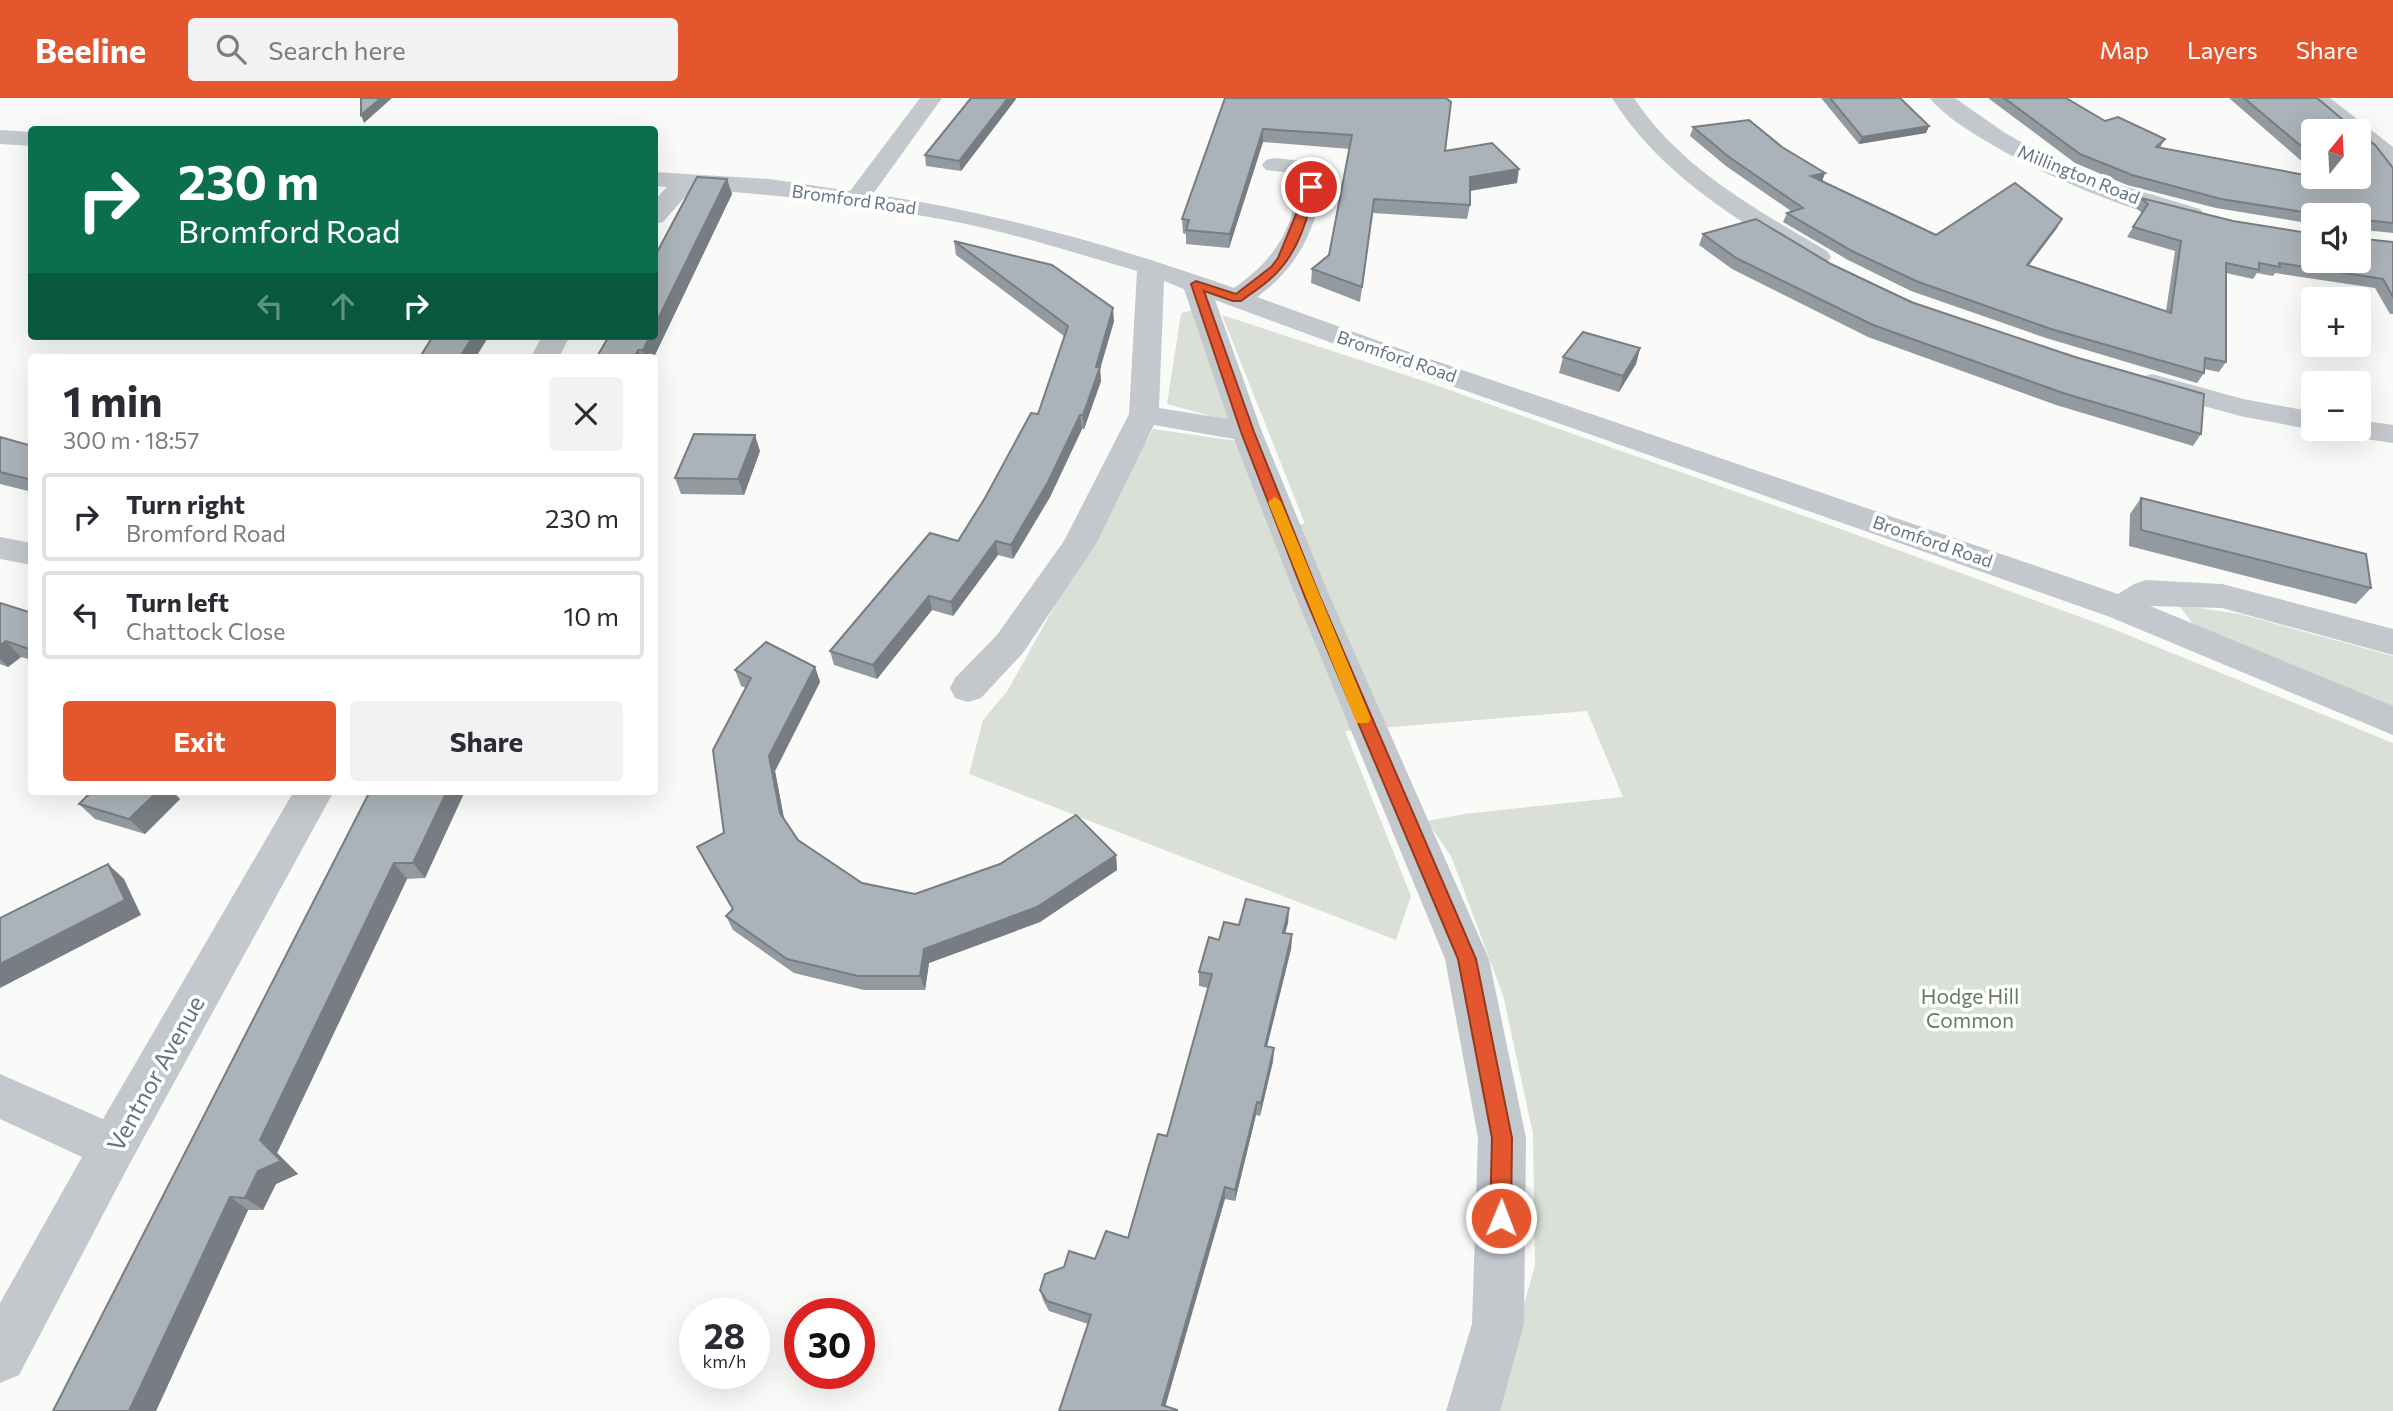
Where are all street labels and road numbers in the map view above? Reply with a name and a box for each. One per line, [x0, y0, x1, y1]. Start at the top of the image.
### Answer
street label: Millington Road [2015, 140, 2143, 208]
street label: Bromford Road [790, 179, 918, 219]
street label: Bromford Road [1334, 325, 1460, 387]
street label: Bromford Road [1870, 510, 1996, 572]
street label: Ventnor Avenue [100, 990, 210, 1156]

